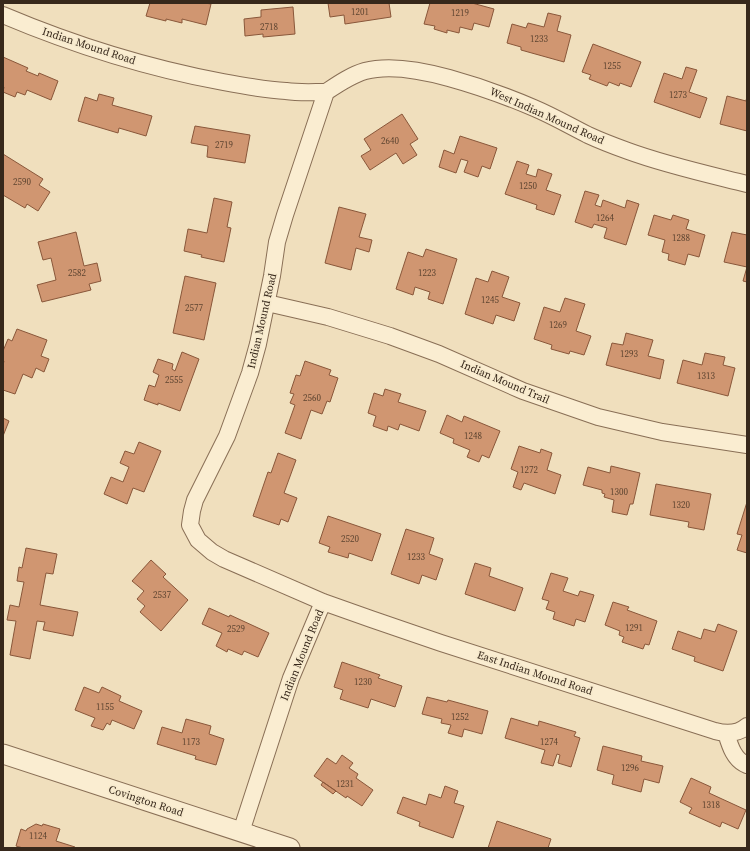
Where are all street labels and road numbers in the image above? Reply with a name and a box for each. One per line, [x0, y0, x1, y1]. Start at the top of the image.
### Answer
street label: Indian Mound Road [40, 24, 138, 68]
street label: West Indian Mound Road [487, 84, 607, 148]
street label: Indian Mound Road [244, 271, 280, 370]
street label: Indian Mound Trail [458, 356, 552, 408]
street label: Indian Mound Road [277, 606, 327, 703]
street label: East Indian Mound Road [475, 647, 595, 699]
street label: Covington Road [107, 782, 186, 820]

